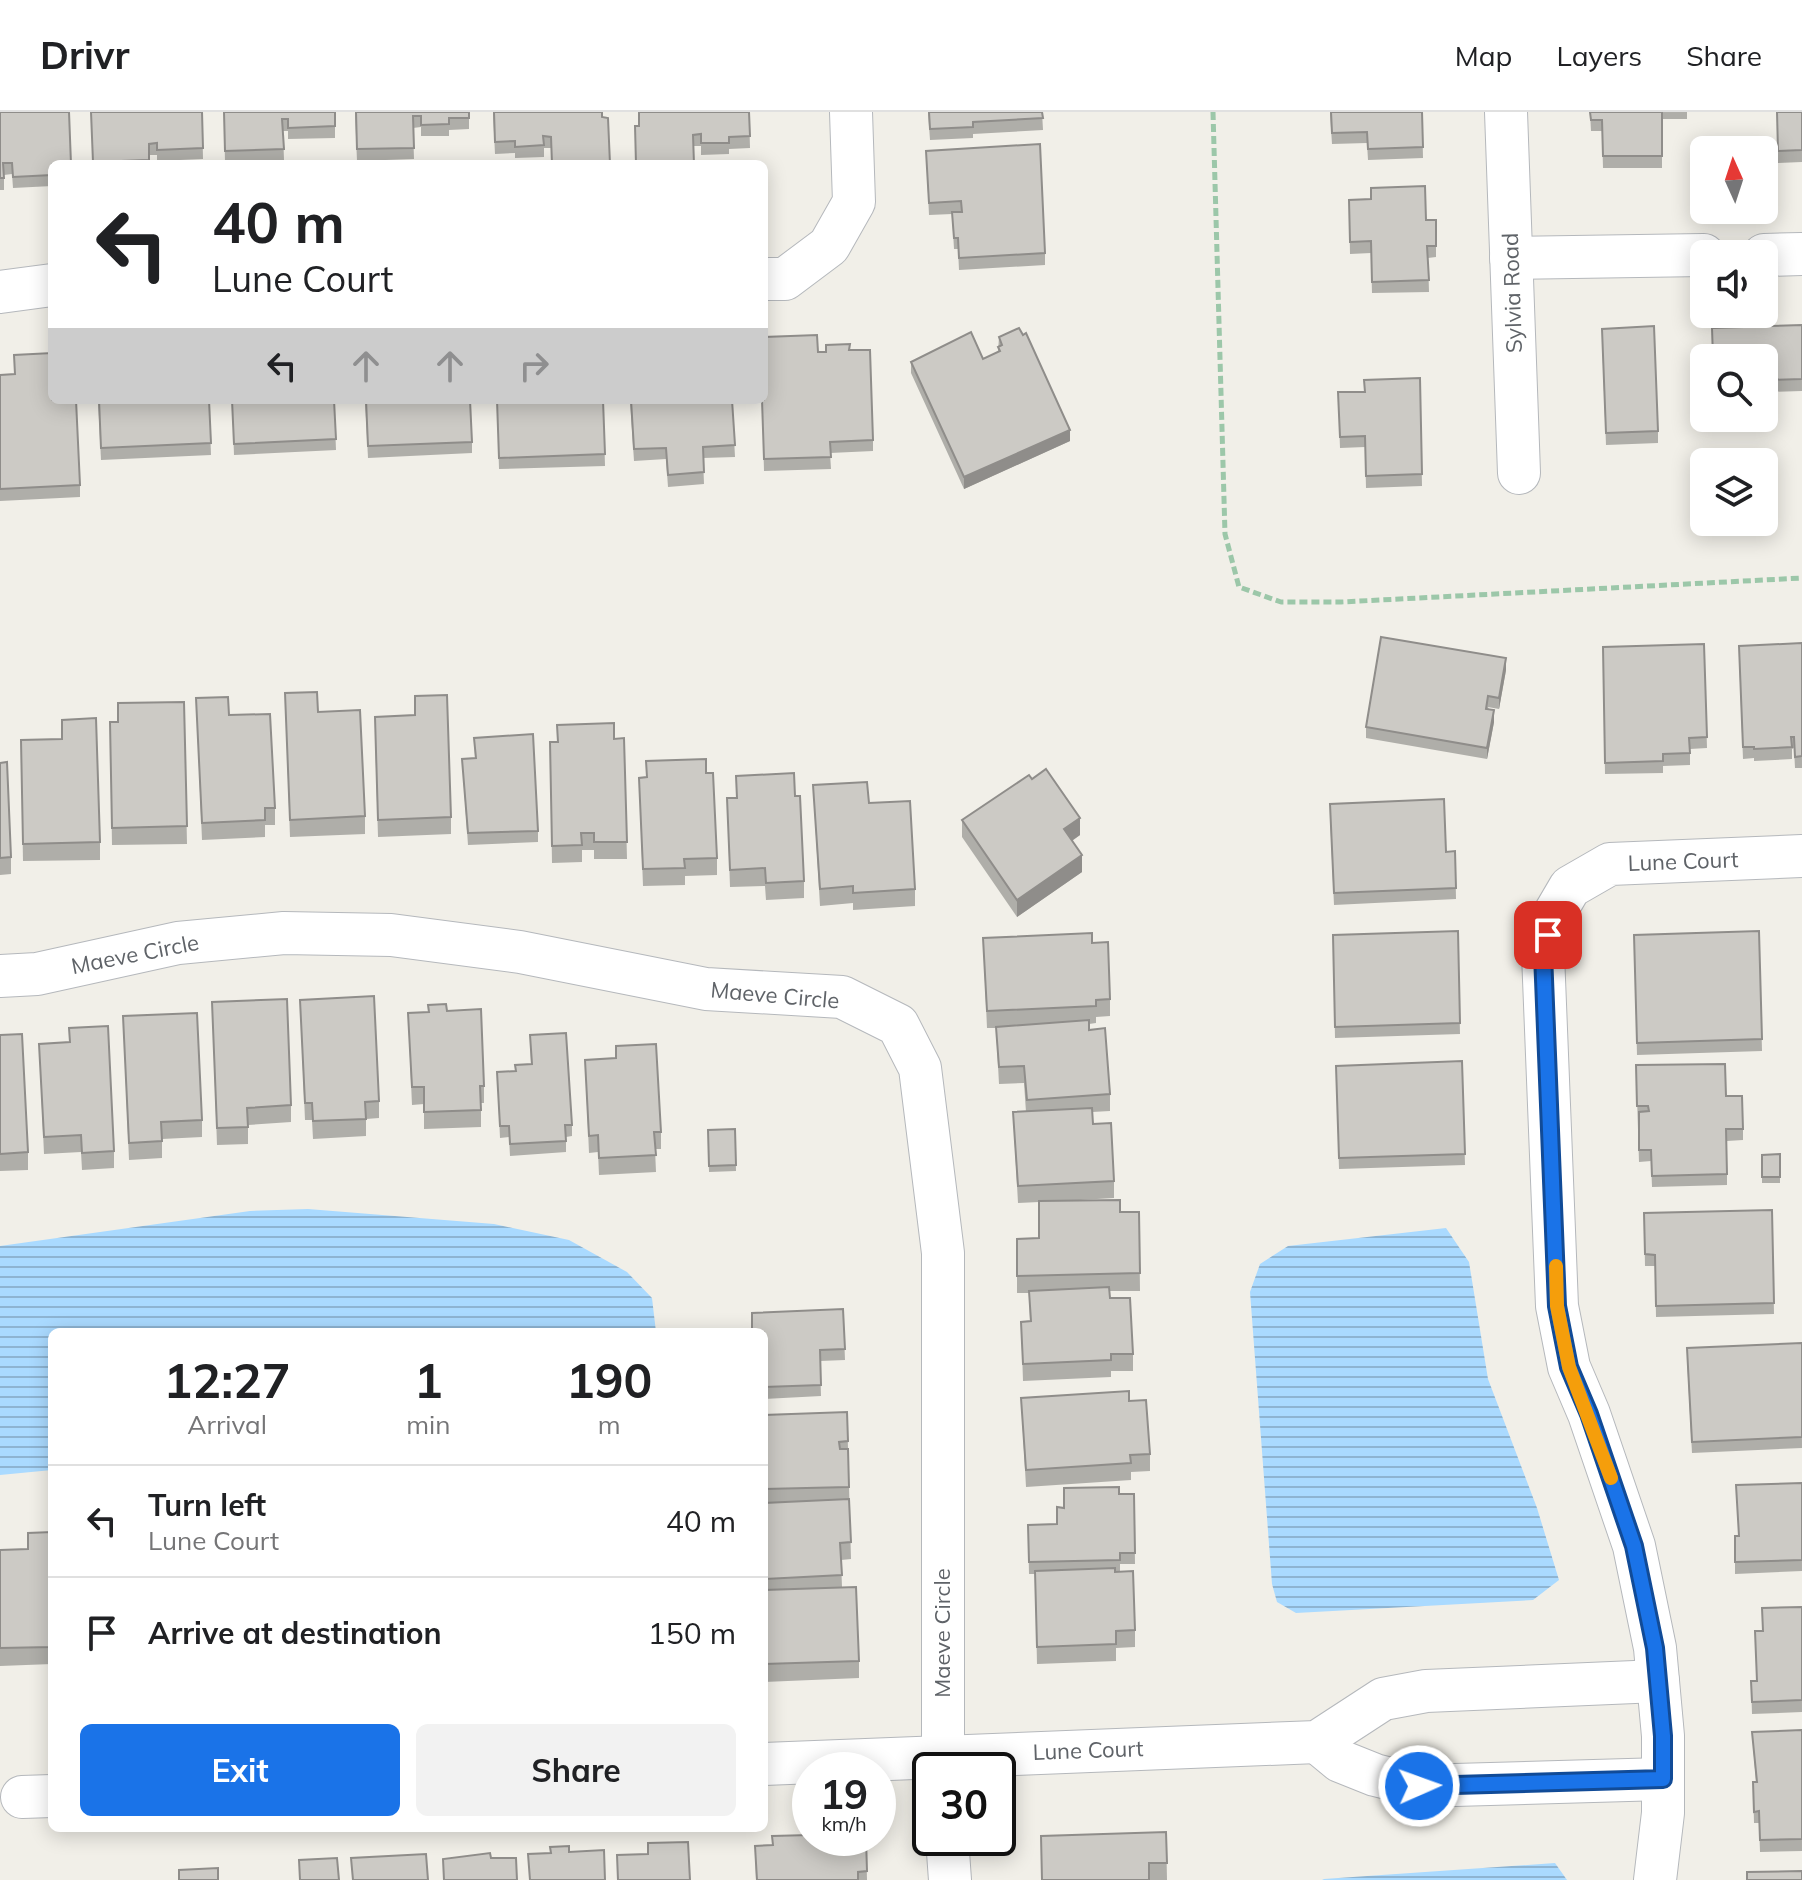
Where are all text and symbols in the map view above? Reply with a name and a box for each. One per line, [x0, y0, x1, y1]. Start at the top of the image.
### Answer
text: Drivr [40, 31, 129, 79]
text: Map [1455, 38, 1512, 73]
text: Layers [1556, 38, 1642, 73]
text: Share [1686, 38, 1762, 73]
north arrow [1690, 136, 1778, 224]
map controls [1690, 136, 1778, 536]
text: 40 m [212, 187, 345, 257]
icon: left [80, 192, 184, 296]
street label: Sylvia Road [1496, 232, 1528, 354]
button: sound [1690, 240, 1778, 328]
text: Lune Court [212, 256, 393, 301]
icon: left [260, 344, 304, 388]
icon: ahead [344, 344, 388, 388]
icon: ahead [428, 344, 472, 388]
icon: right [512, 344, 556, 388]
button: search [1690, 344, 1778, 432]
button: layers [1690, 448, 1778, 536]
street label: Lune Court [1627, 845, 1739, 877]
pin [1514, 901, 1582, 969]
icon: arrive [1526, 913, 1570, 957]
street label: Maeve Circle [69, 928, 201, 980]
street label: Maeve Circle [709, 975, 841, 1015]
text: 12:27 [164, 1350, 291, 1410]
text: 1 [414, 1350, 443, 1410]
text: 190 [566, 1350, 652, 1410]
text: Arrival [187, 1408, 267, 1441]
text: min [406, 1408, 450, 1441]
text: m [598, 1408, 621, 1441]
text: Turn left [148, 1486, 266, 1524]
icon: left [80, 1499, 124, 1543]
text: 40 m [666, 1502, 736, 1540]
text: Lune Court [148, 1524, 279, 1557]
street label: Maeve Circle [928, 1568, 956, 1698]
icon: arrive [80, 1611, 124, 1655]
text: Arrive at destination [148, 1614, 442, 1652]
text: 150 m [648, 1614, 736, 1652]
button: Exit [80, 1724, 400, 1816]
button: Share [416, 1724, 736, 1816]
street label: Lune Court [1032, 1734, 1144, 1766]
position arrow [1377, 1744, 1461, 1828]
speed limit sign: 30 [912, 1752, 1016, 1856]
text: 19 [820, 1769, 868, 1819]
text: km/h [821, 1811, 867, 1836]

